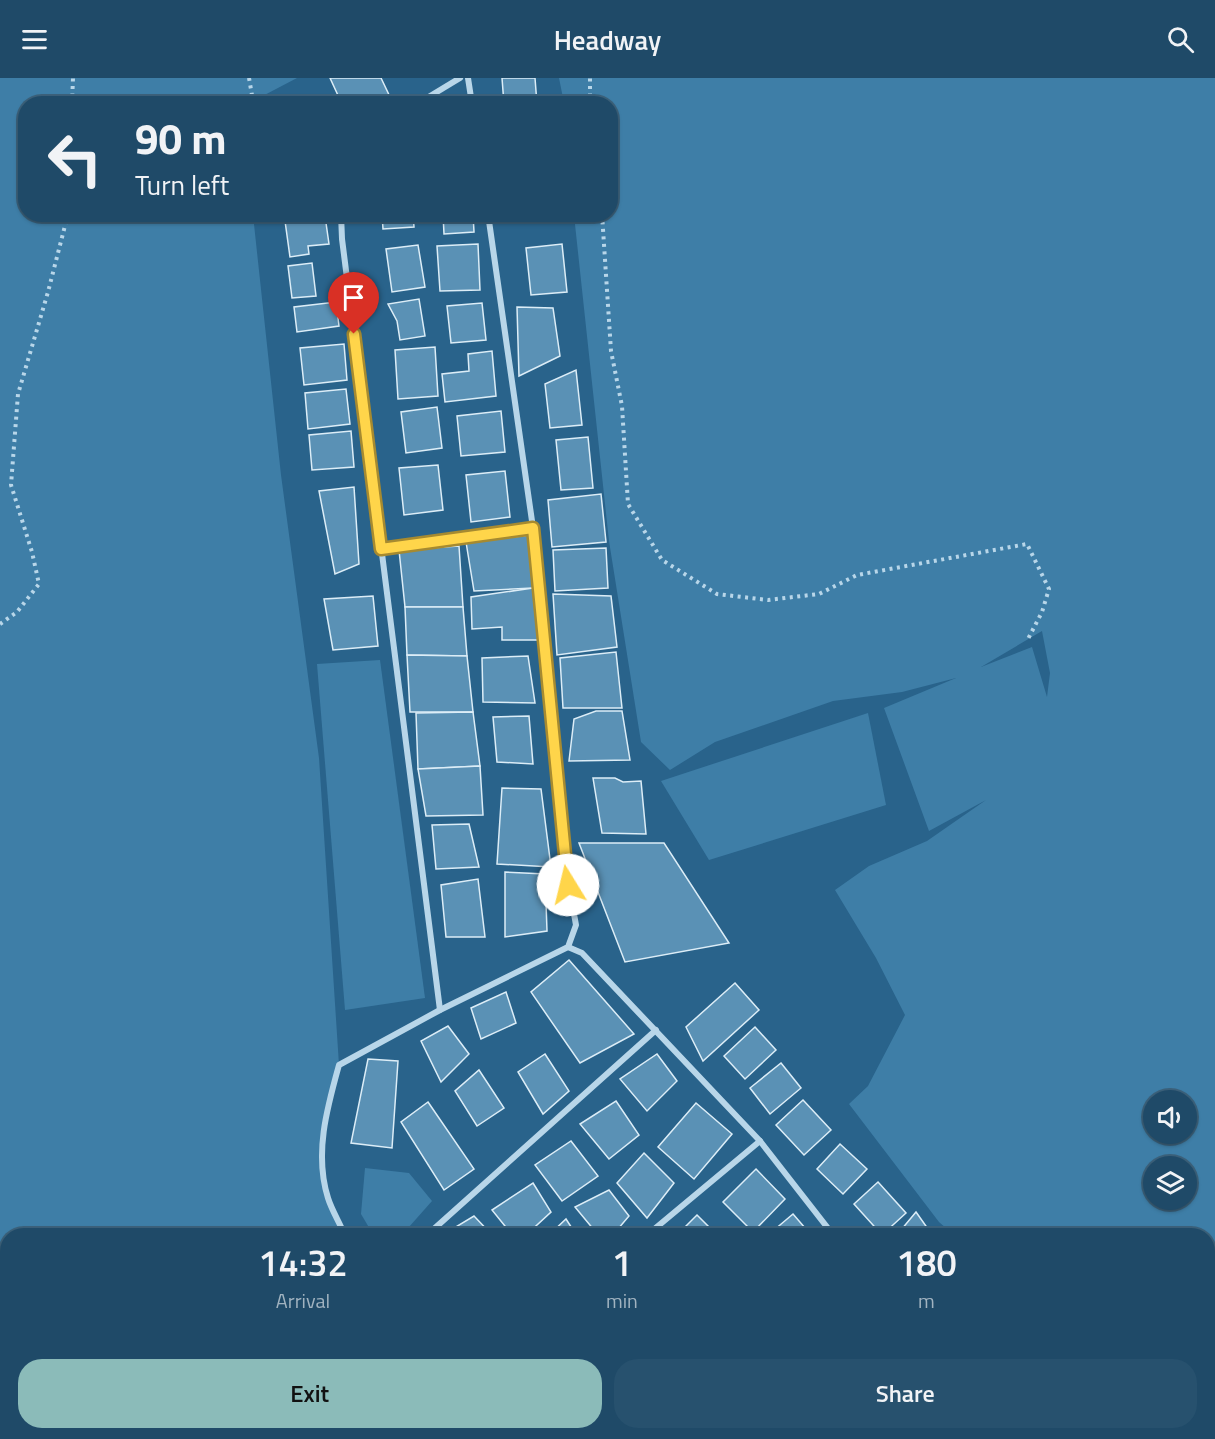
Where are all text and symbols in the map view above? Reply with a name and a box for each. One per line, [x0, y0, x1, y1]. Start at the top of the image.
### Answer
text: Headway [554, 19, 661, 60]
icon: menu [18, 23, 51, 56]
icon: search [1164, 23, 1197, 56]
text: 90 m [135, 106, 227, 170]
icon: left [36, 120, 114, 198]
text: Turn left [135, 164, 229, 205]
pin [328, 272, 379, 334]
icon: arrive [337, 281, 370, 314]
position arrow [536, 853, 600, 917]
map controls [1143, 1090, 1197, 1210]
button: sound [1143, 1090, 1197, 1144]
button: layers [1143, 1156, 1197, 1210]
text: 14:32 [258, 1235, 348, 1290]
text: 1 [612, 1235, 632, 1290]
text: 180 [896, 1235, 957, 1290]
text: Arrival [276, 1285, 330, 1316]
text: min [606, 1285, 638, 1316]
text: m [918, 1285, 935, 1316]
button: Exit [18, 1359, 602, 1428]
button: Share [614, 1359, 1197, 1428]

